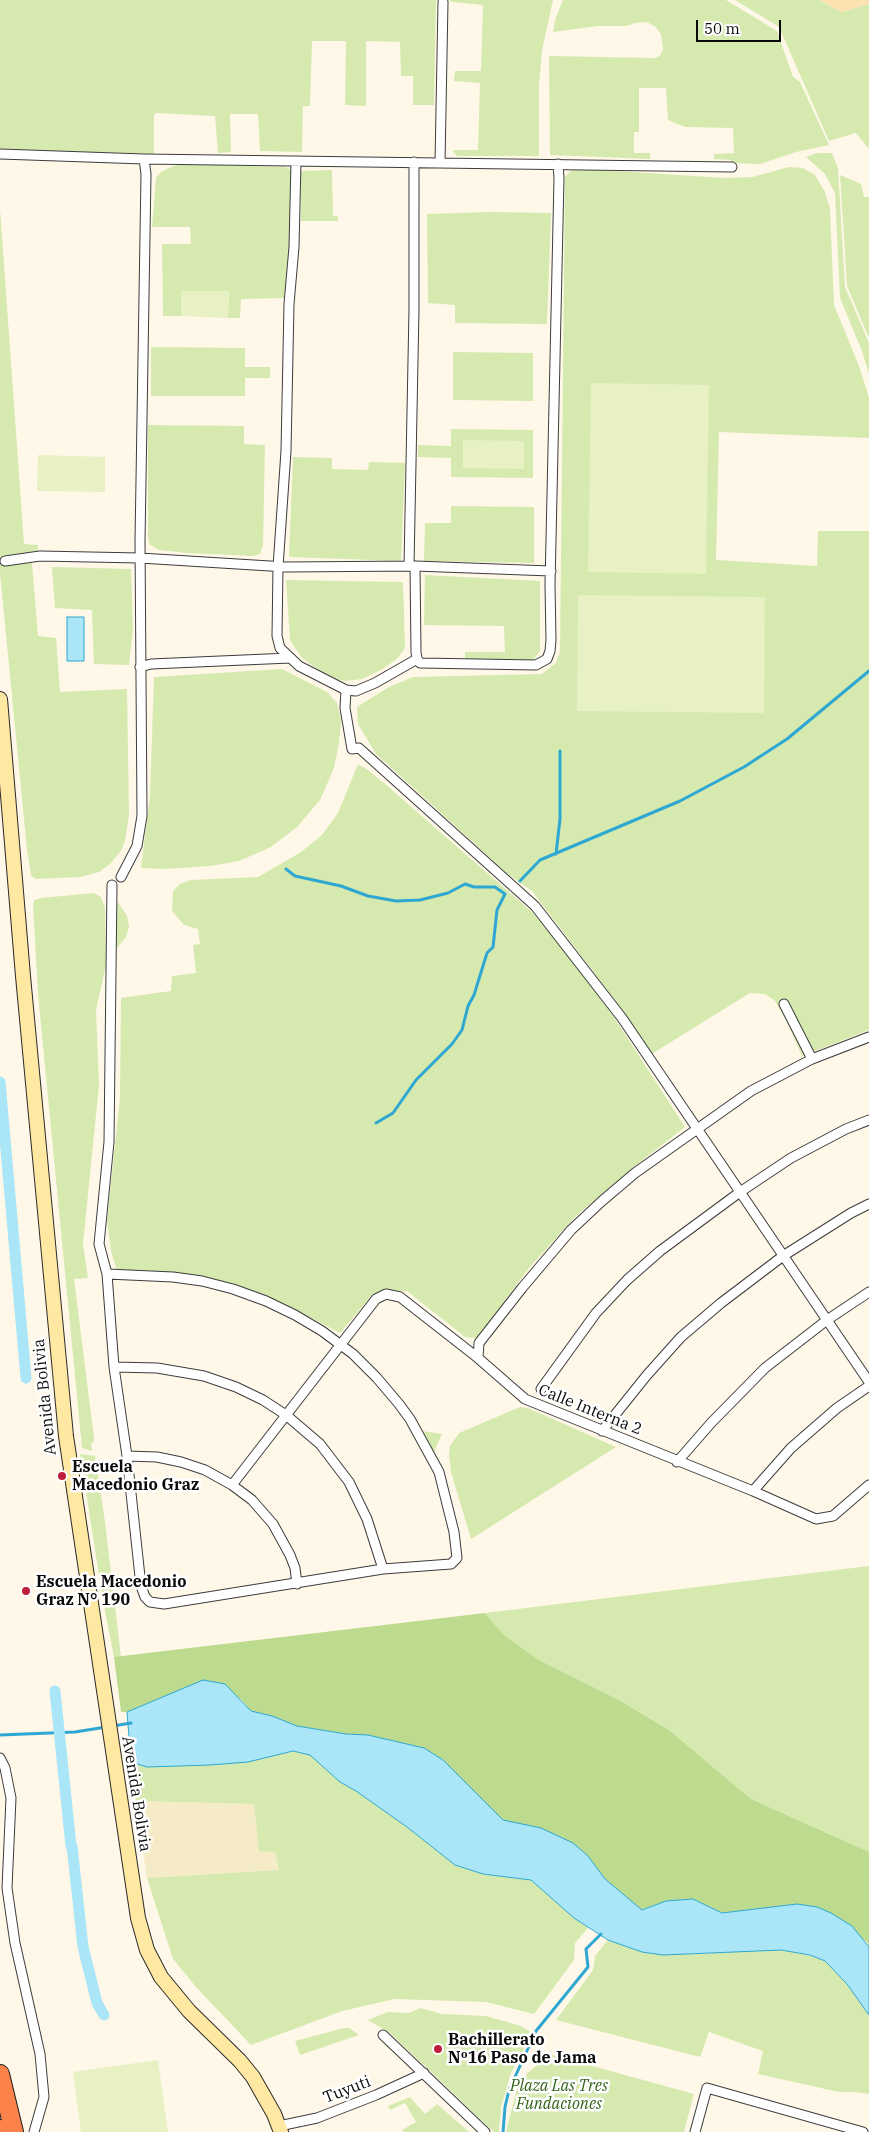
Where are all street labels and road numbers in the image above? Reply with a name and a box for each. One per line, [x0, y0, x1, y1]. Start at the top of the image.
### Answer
street label: Avenida Bolivia [29, 1338, 61, 1456]
street label: Calle Interna 2 [535, 1380, 645, 1440]
street label: Avenida Bolivia [117, 1735, 155, 1853]
street label: Tuyuti [321, 2072, 373, 2108]

